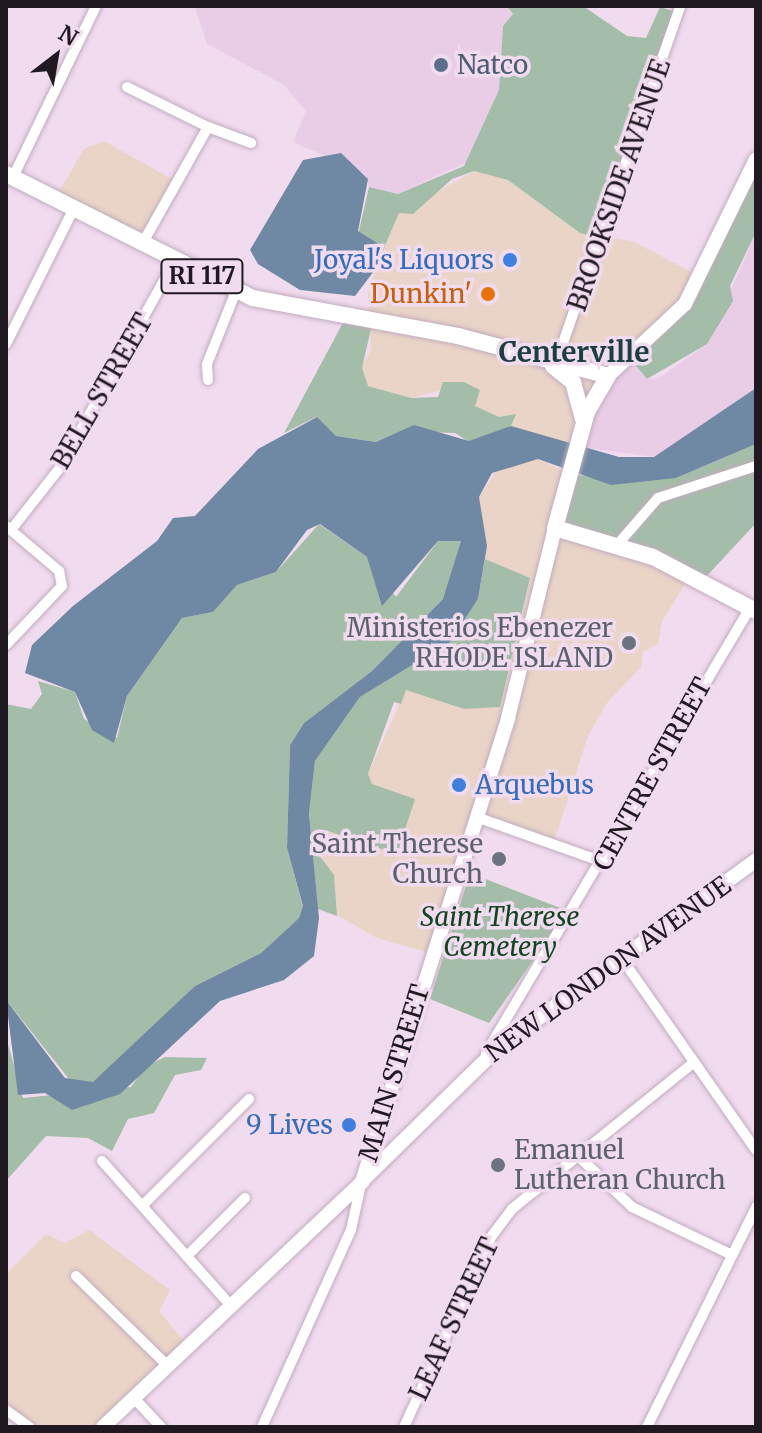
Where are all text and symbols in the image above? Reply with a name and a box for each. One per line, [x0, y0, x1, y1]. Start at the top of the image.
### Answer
north arrow [16, 16, 96, 96]
text: N [54, 19, 83, 52]
place label: Natco [457, 49, 528, 81]
street label: BROOKSIDE AVENUE [561, 55, 677, 315]
marker: Natco [432, 56, 450, 74]
place label: Joyal's Liquors [314, 244, 494, 276]
marker: Joyal's Liquors [501, 251, 519, 269]
road number: RI 117 [160, 256, 244, 296]
place label: Dunkin' [370, 278, 472, 310]
marker: Dunkin' [479, 285, 497, 303]
street label: BELL STREET [45, 308, 159, 474]
district label: Centerville [499, 335, 649, 369]
place label: Ministerios Ebenezer RHODE ISLAND [347, 612, 613, 674]
marker: Ministerios Ebenezer RHODE ISLAND [620, 634, 638, 652]
street label: CENTRE STREET [586, 672, 718, 876]
place label: Arquebus [475, 769, 594, 801]
marker: Arquebus [450, 776, 468, 794]
place label: Saint Therese Church [311, 828, 483, 890]
marker: Saint Therese Church [490, 850, 508, 868]
street label: NEW LONDON AVENUE [479, 870, 737, 1068]
park label: Saint Therese Cemetery [420, 901, 580, 962]
street label: MAIN STREET [352, 981, 436, 1165]
place label: 9 Lives [246, 1109, 333, 1141]
marker: 9 Lives [340, 1116, 358, 1134]
place label: Emanuel Lutheran Church [514, 1134, 726, 1196]
marker: Emanuel Lutheran Church [489, 1156, 507, 1174]
street label: LEAF STREET [403, 1233, 505, 1405]

